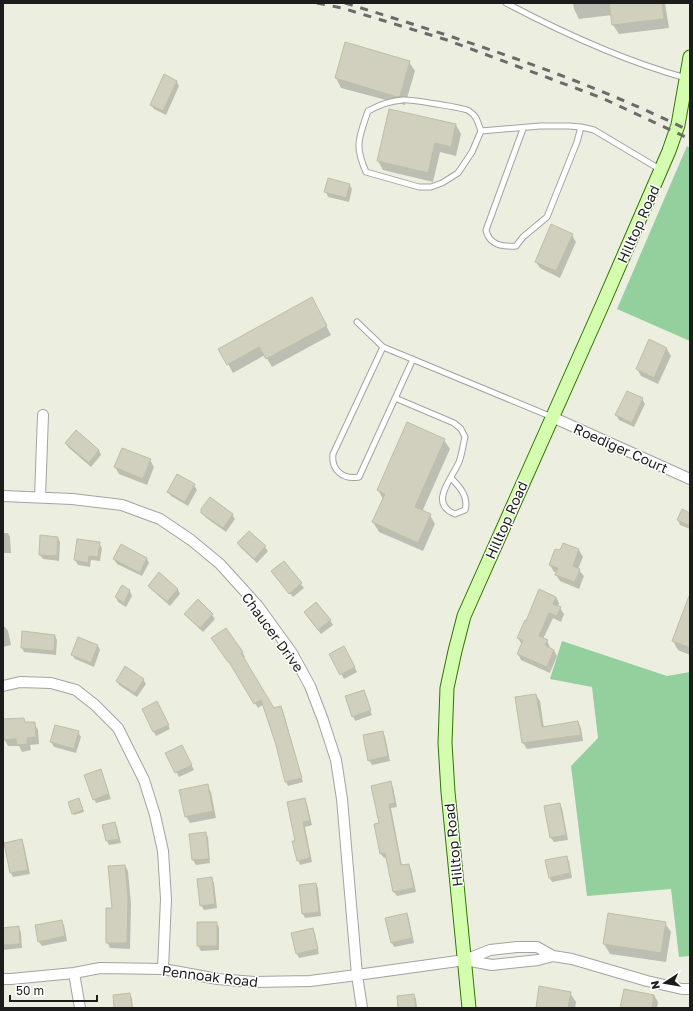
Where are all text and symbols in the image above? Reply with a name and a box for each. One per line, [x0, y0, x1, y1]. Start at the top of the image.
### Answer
street label: Hilltop Road [613, 182, 663, 266]
street label: Roediger Court [571, 420, 671, 476]
street label: Hilltop Road [481, 478, 531, 562]
street label: Chaucer Drive [239, 589, 307, 675]
street label: Hilltop Road [440, 803, 466, 887]
street label: Pennoak Road [161, 962, 259, 990]
north arrow [645, 963, 685, 1003]
scale bar [10, 977, 97, 1003]
text: N [648, 980, 662, 991]
text: 50 m [16, 983, 44, 998]

